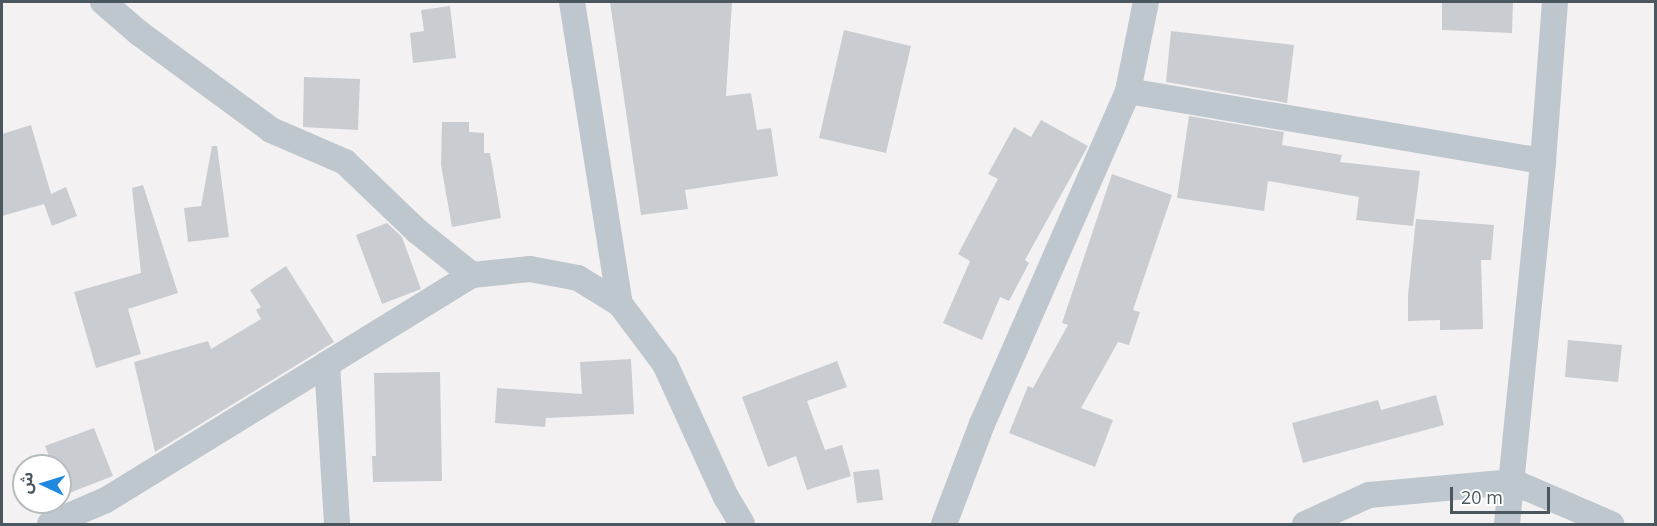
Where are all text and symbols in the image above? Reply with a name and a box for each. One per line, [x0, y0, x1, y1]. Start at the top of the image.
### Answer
north arrow [12, 454, 72, 514]
text: ش [14, 471, 38, 495]
scale bar [1453, 475, 1554, 513]
text: 20 m [1461, 485, 1503, 509]

